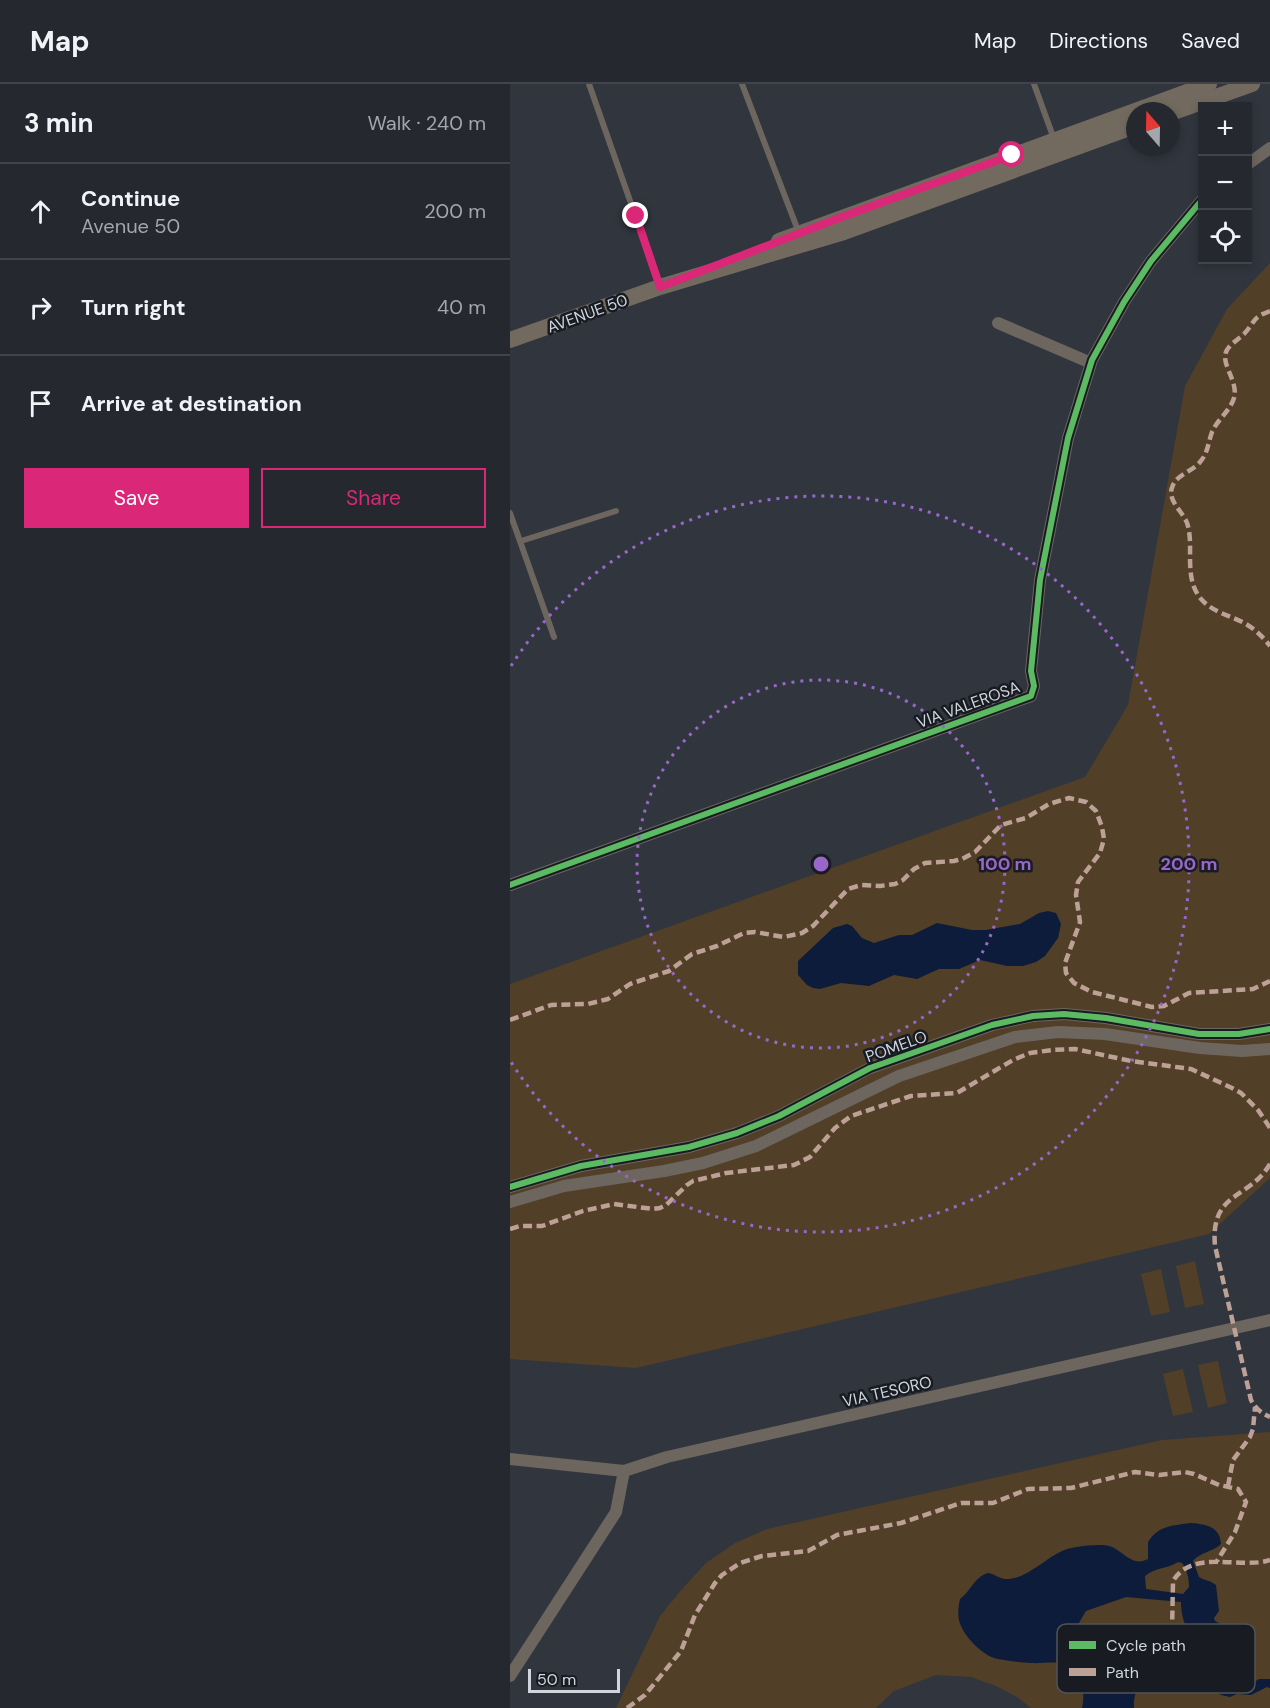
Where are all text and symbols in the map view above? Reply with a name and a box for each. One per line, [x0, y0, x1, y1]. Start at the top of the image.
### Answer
text: Map [30, 23, 90, 60]
text: Map [974, 27, 1016, 55]
text: Directions [1049, 27, 1148, 55]
text: Saved [1181, 27, 1240, 55]
north arrow [1126, 102, 1180, 156]
map controls [1198, 102, 1252, 264]
button: + [1198, 102, 1252, 156]
text: 3 min [24, 106, 93, 140]
text: Walk · 240 m [367, 110, 486, 136]
route start [998, 141, 1024, 167]
button: − [1198, 156, 1252, 210]
text: Continue [81, 184, 180, 213]
icon: ahead [24, 195, 57, 228]
text: 200 m [424, 198, 486, 224]
route end [622, 202, 648, 228]
button: locate [1198, 210, 1252, 264]
text: Avenue 50 [81, 213, 180, 239]
street label: AVENUE 50 [544, 289, 630, 338]
icon: right [24, 291, 57, 324]
text: Turn right [81, 293, 186, 322]
text: 40 m [437, 294, 486, 320]
icon: arrive [24, 387, 57, 420]
text: Arrive at destination [81, 389, 302, 418]
button: Save [24, 468, 249, 528]
button: Share [261, 468, 486, 528]
street label: VIA VALEROSA [914, 676, 1023, 733]
text: 100 m [978, 852, 1032, 876]
text: 200 m [1161, 852, 1217, 876]
centre of rings [811, 854, 831, 874]
street label: POMELO [863, 1026, 930, 1067]
street label: VIA TESORO [840, 1371, 934, 1412]
legend [1057, 1624, 1255, 1693]
text: Cycle path [1106, 1635, 1186, 1656]
text: Path [1106, 1662, 1139, 1683]
scale bar [528, 1666, 620, 1694]
text: 50 m [537, 1669, 576, 1690]

